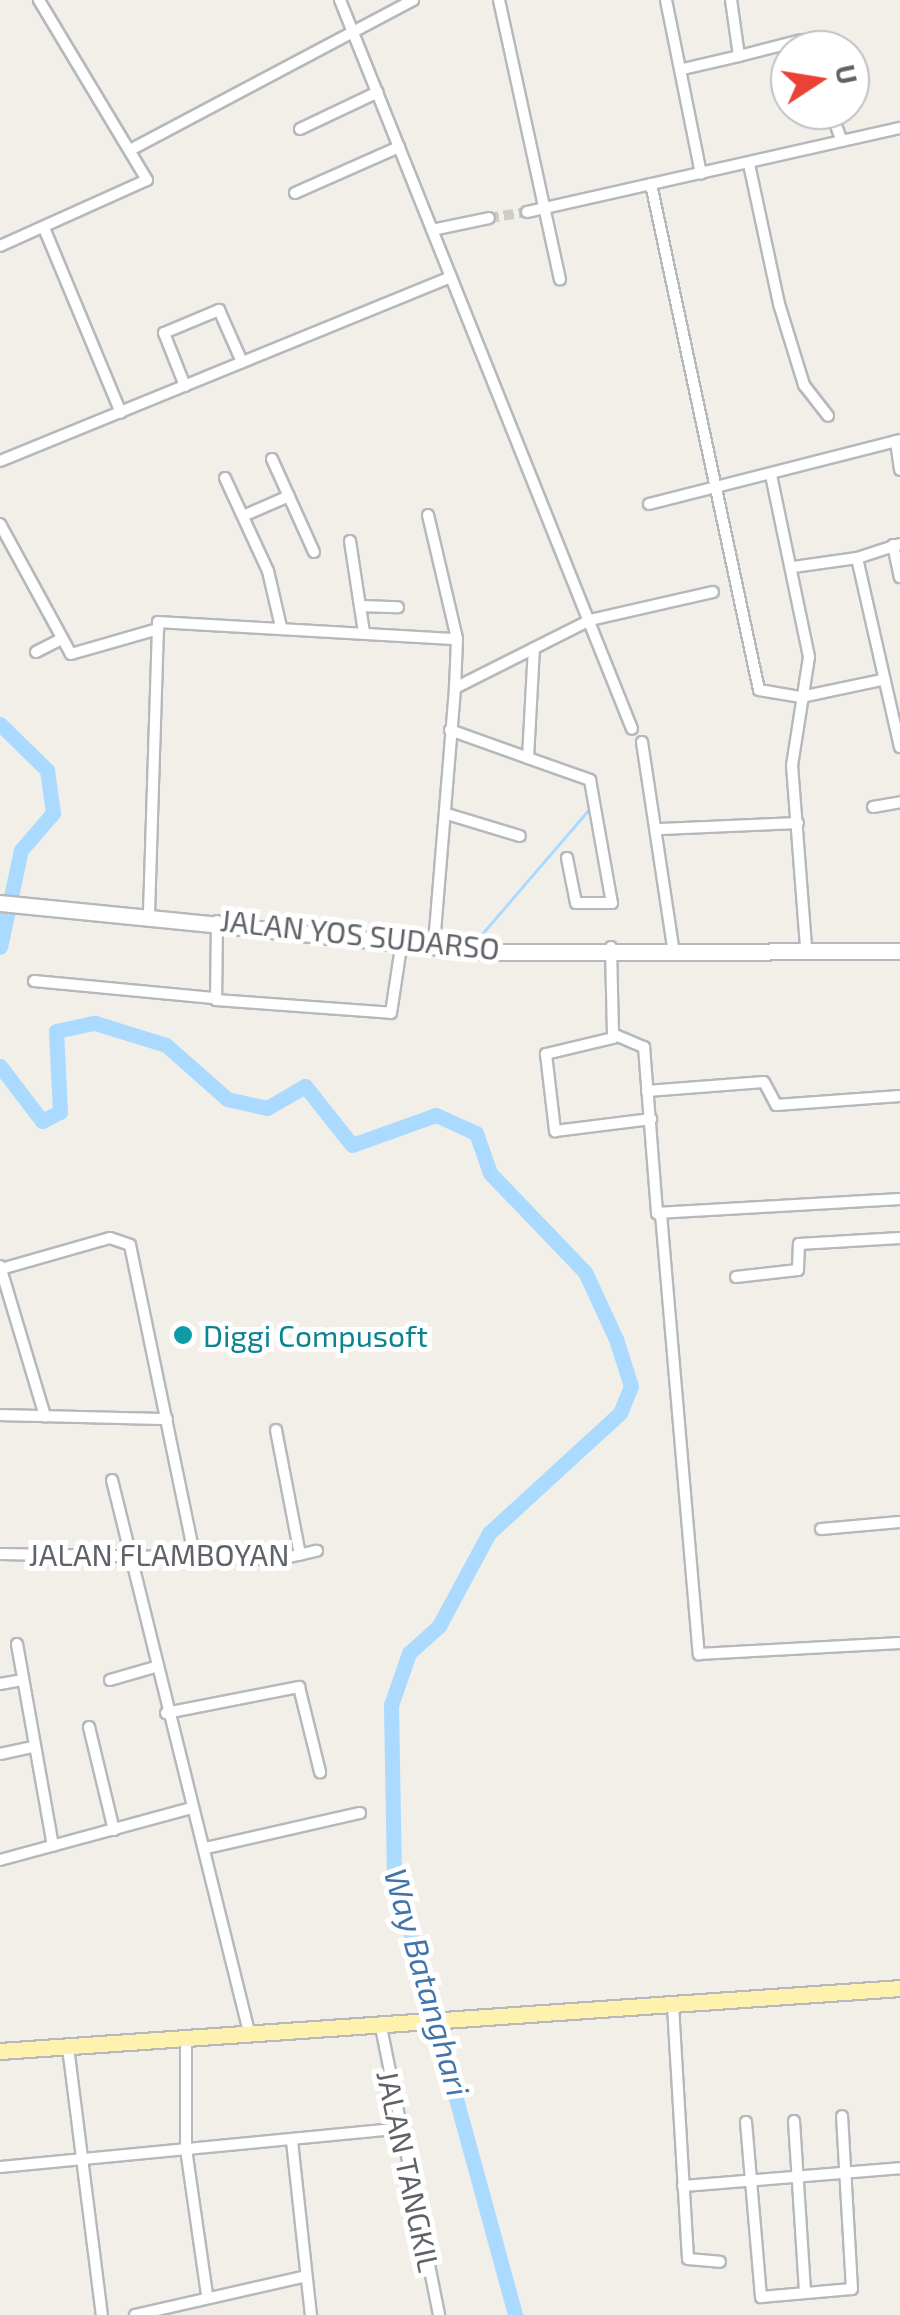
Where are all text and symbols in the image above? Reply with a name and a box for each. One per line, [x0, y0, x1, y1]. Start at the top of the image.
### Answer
north arrow [770, 30, 870, 130]
text: U [829, 61, 866, 87]
street label: JALAN YOS SUDARSO [218, 901, 502, 967]
place label: Diggi Compusoft [203, 1317, 428, 1353]
marker: Diggi Compusoft [172, 1324, 194, 1346]
street label: JALAN FLAMBOYAN [29, 1536, 289, 1572]
water label: Way Batanghari [377, 1864, 479, 2100]
street label: JALAN TANGKIL [370, 2066, 448, 2276]

